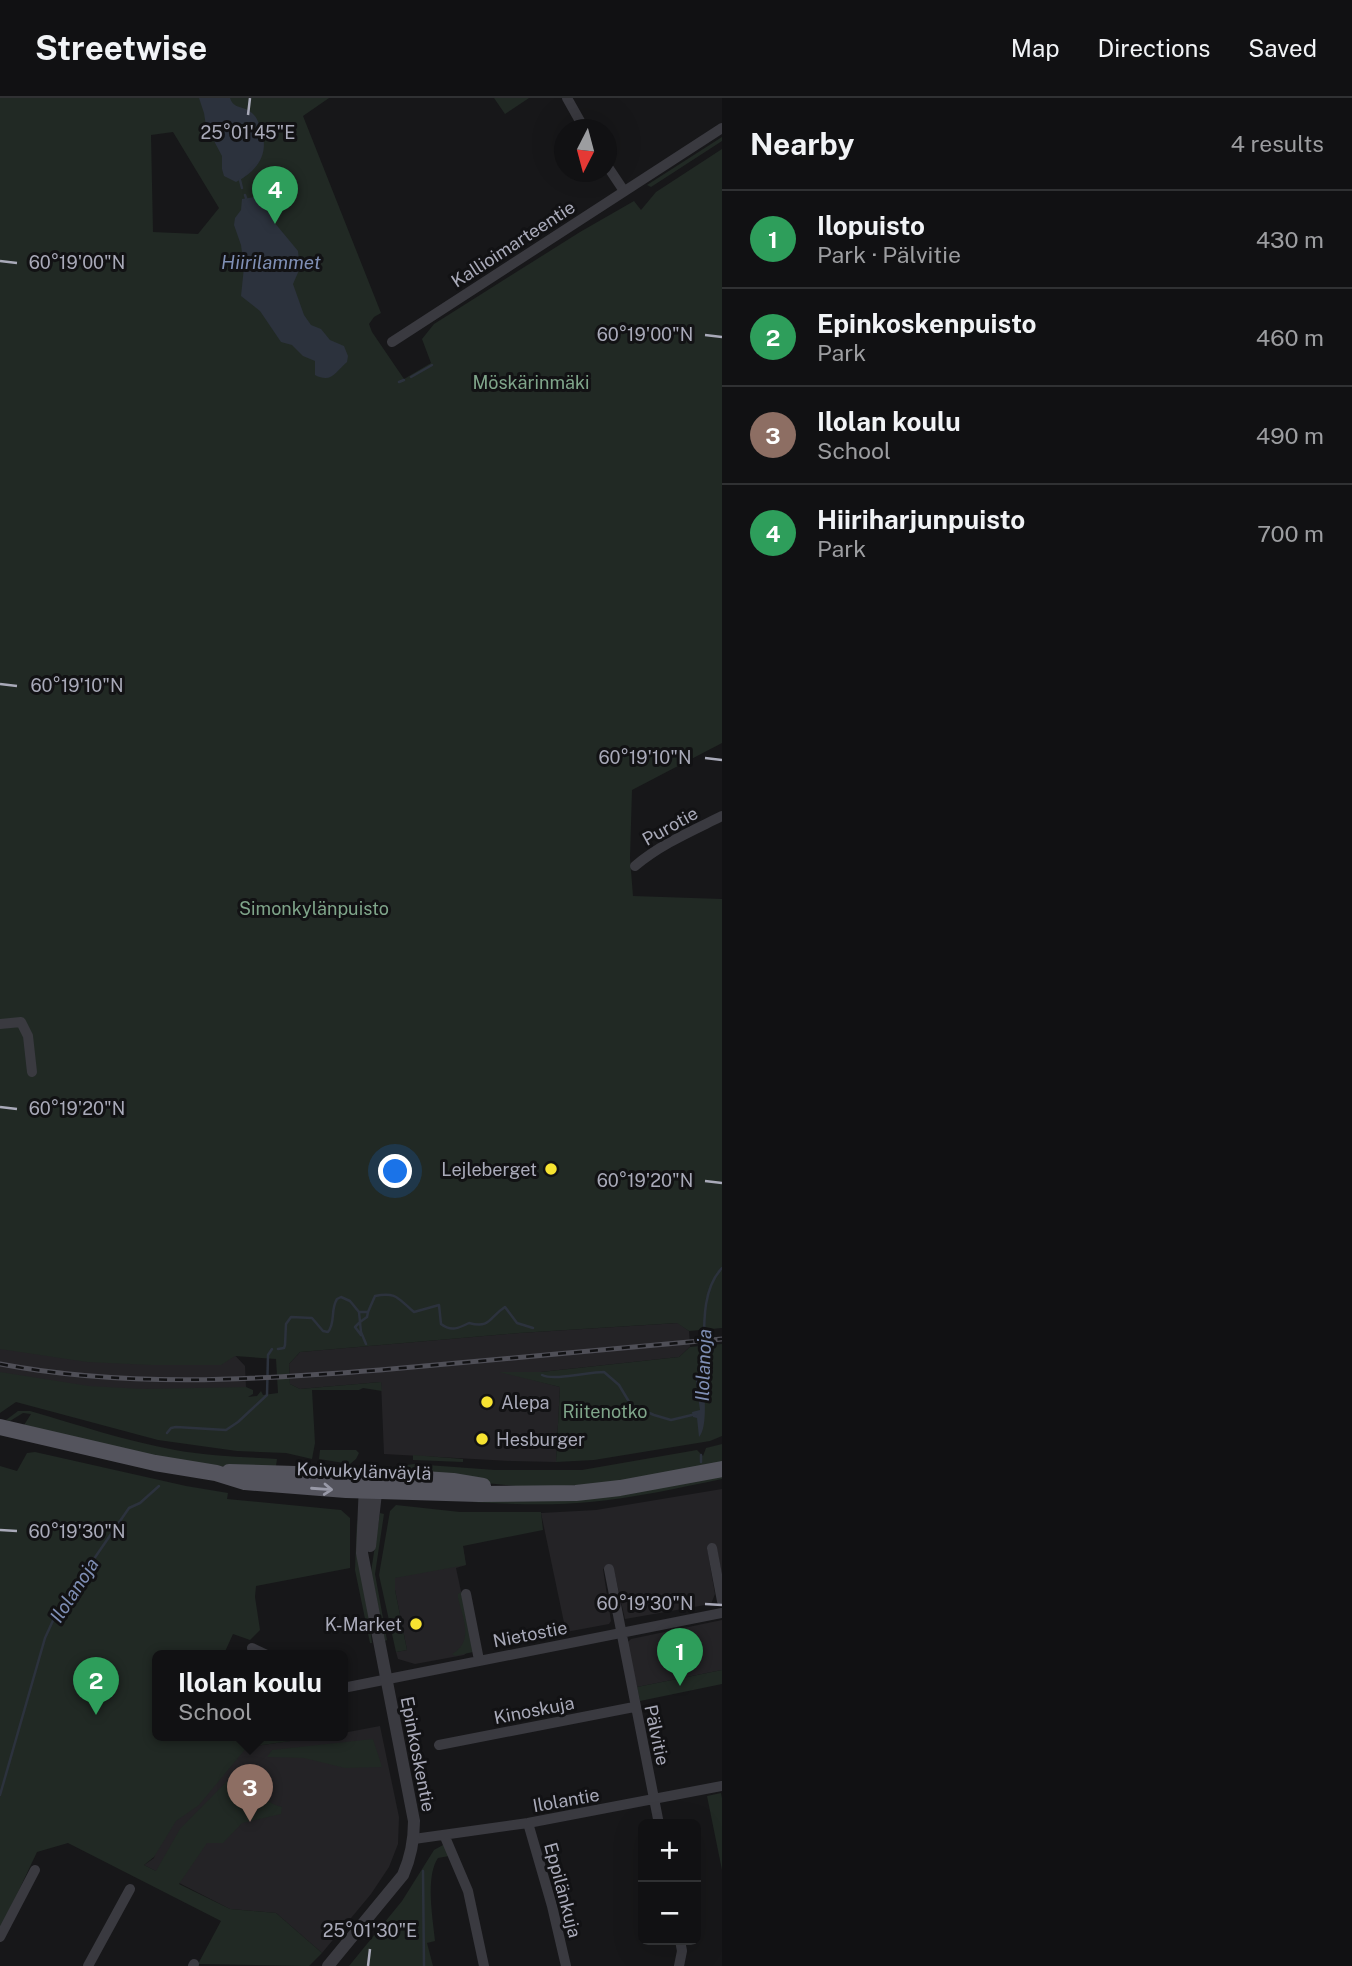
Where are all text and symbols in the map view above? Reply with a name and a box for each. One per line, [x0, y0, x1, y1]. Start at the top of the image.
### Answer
text: Streetwise [35, 29, 207, 67]
text: Map [1011, 34, 1060, 62]
text: Directions [1098, 34, 1210, 62]
text: Saved [1248, 34, 1317, 62]
north arrow [554, 119, 617, 182]
text: 25°01'45"E [201, 122, 295, 143]
text: Nearby [750, 126, 854, 162]
text: 4 results [1230, 130, 1324, 157]
pin: 4 [252, 166, 298, 224]
street label: Kallioimarteentie [447, 196, 579, 292]
text: Ilopuisto [817, 210, 925, 241]
text: 1 [768, 226, 778, 253]
text: 430 m [1256, 226, 1324, 253]
text: Park · Pälvitie [817, 241, 961, 268]
water label: Hiirilammet [221, 251, 321, 273]
text: 60°19'00"N [29, 252, 125, 273]
text: Epinkoskenpuisto [817, 308, 1037, 339]
text: 60°19'00"N [597, 324, 693, 345]
text: 2 [766, 324, 780, 351]
text: 460 m [1256, 324, 1324, 351]
text: Park [817, 339, 866, 366]
park label: Möskärinmäki [473, 372, 589, 393]
text: Ilolan koulu [817, 406, 961, 437]
text: 3 [765, 422, 781, 449]
text: 490 m [1256, 422, 1324, 449]
text: School [817, 437, 891, 464]
text: Hiiriharjunpuisto [817, 504, 1025, 535]
text: 4 [765, 520, 781, 547]
text: 700 m [1257, 520, 1324, 547]
text: Park [817, 535, 866, 562]
text: 60°19'10"N [30, 675, 124, 696]
text: 60°19'10"N [598, 747, 692, 768]
street label: Purotie [639, 802, 701, 850]
park label: Simonkylänpuisto [239, 898, 389, 919]
text: 60°19'20"N [29, 1098, 125, 1119]
your location [378, 1154, 412, 1188]
place label: Lejleberget [441, 1159, 537, 1180]
marker: Lejleberget [543, 1161, 559, 1177]
text: 60°19'20"N [597, 1170, 693, 1191]
water label: Ilolanoja [691, 1328, 715, 1402]
place label: Alepa [501, 1392, 550, 1413]
marker: Alepa [479, 1394, 495, 1410]
park label: Riitenotko [562, 1401, 648, 1422]
place label: Hesburger [496, 1429, 585, 1450]
marker: Hesburger [474, 1431, 490, 1447]
street label: Koivukylänväylä [296, 1458, 432, 1484]
one-way arrow [310, 1483, 333, 1496]
text: 60°19'30"N [29, 1521, 125, 1542]
water label: Ilolanoja [45, 1554, 103, 1626]
text: 60°19'30"N [597, 1593, 693, 1614]
place label: K-Market [325, 1614, 402, 1635]
marker: K-Market [408, 1616, 424, 1632]
street label: Nietostie [491, 1617, 569, 1651]
pin: 1 [657, 1628, 703, 1686]
popup [152, 1650, 348, 1741]
pin: 2 [73, 1657, 119, 1715]
text: Ilolan koulu [178, 1667, 322, 1698]
street label: Kinoskuja [492, 1692, 576, 1728]
street label: Epinkoskentie [397, 1695, 439, 1813]
text: School [178, 1698, 252, 1725]
street label: Pälvitie [640, 1703, 674, 1767]
pin: 3 [227, 1764, 273, 1822]
street label: Ilolantie [531, 1784, 601, 1816]
map controls [638, 1819, 701, 1945]
button: + [638, 1819, 701, 1882]
street label: Eppilänkuja [540, 1840, 586, 1940]
button: − [638, 1882, 701, 1945]
text: 25°01'30"E [323, 1920, 417, 1941]

